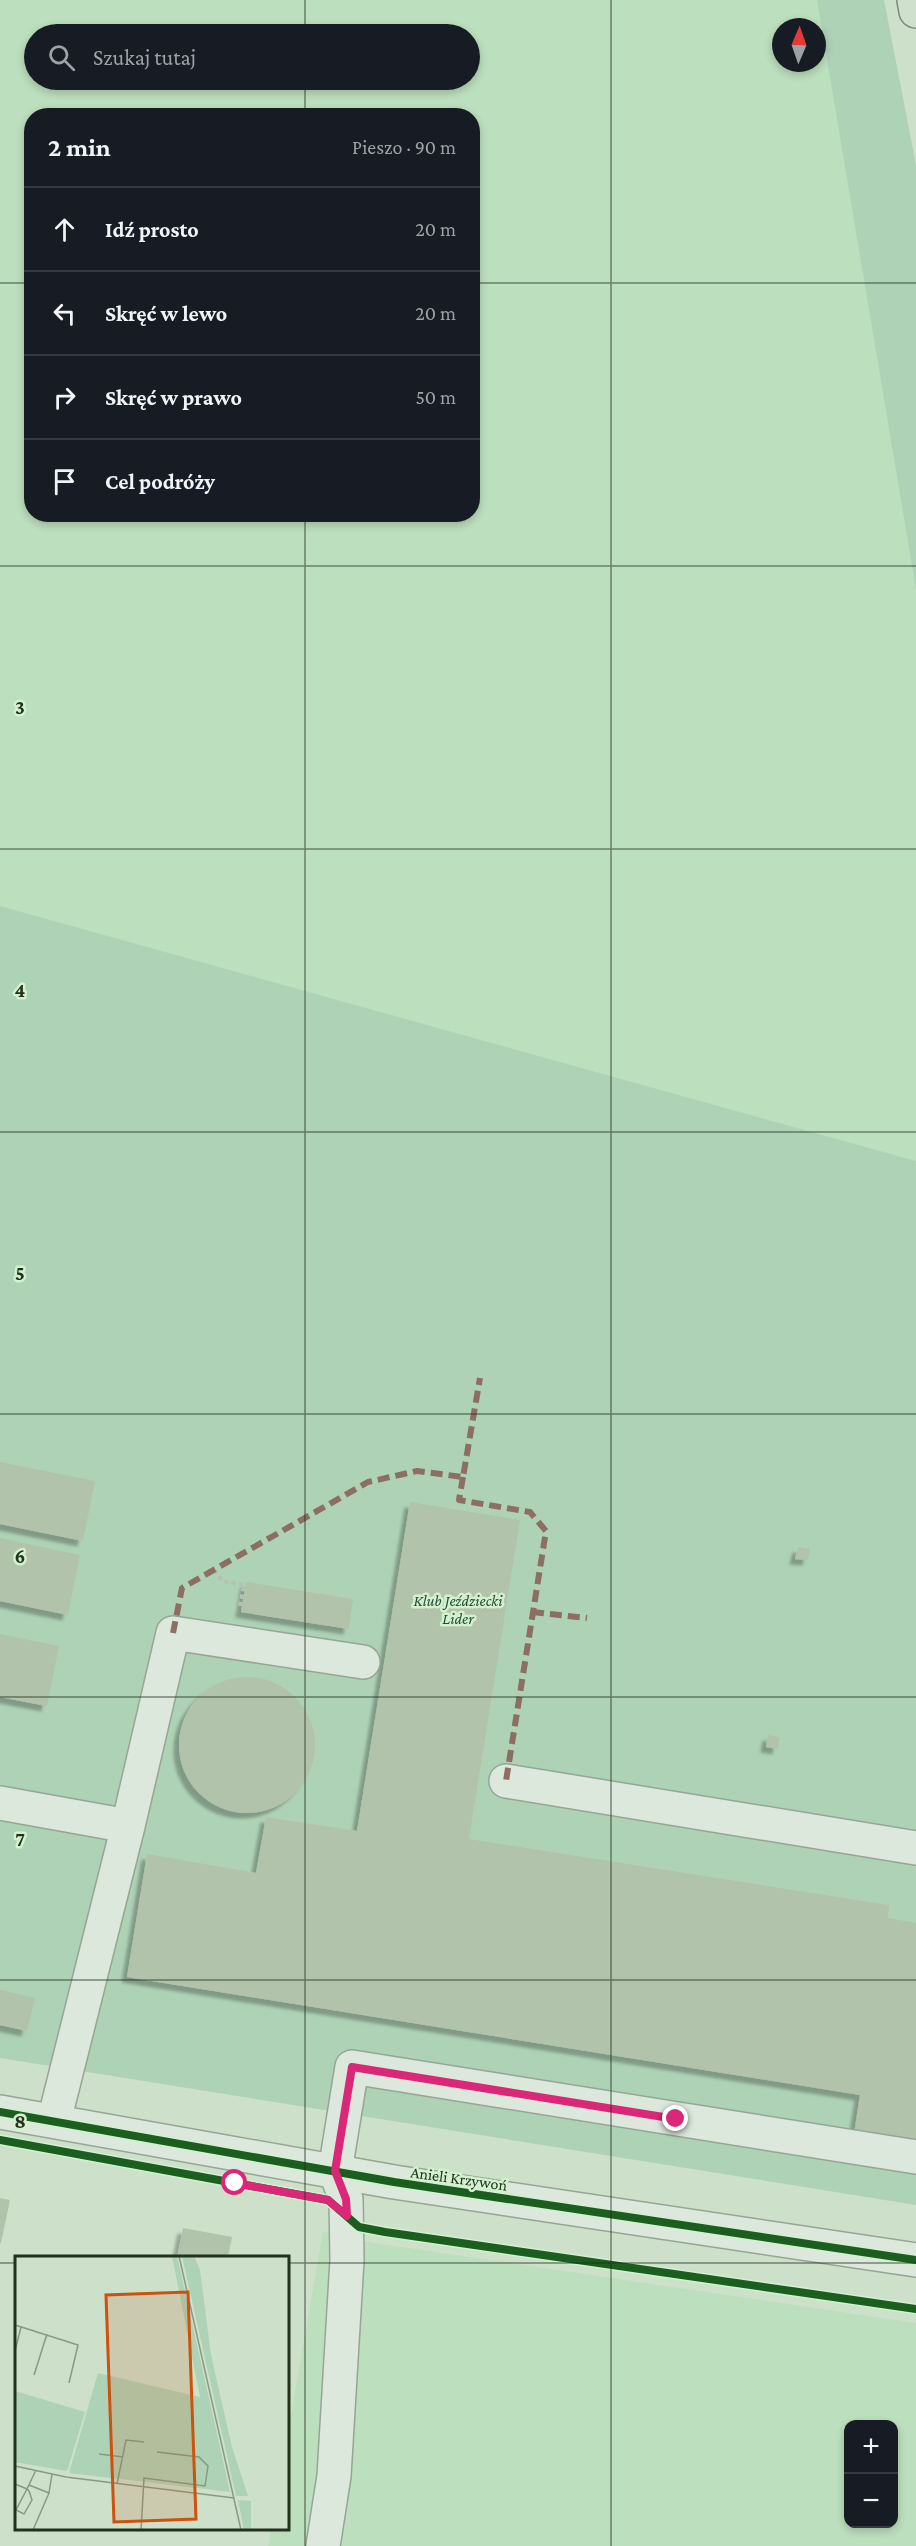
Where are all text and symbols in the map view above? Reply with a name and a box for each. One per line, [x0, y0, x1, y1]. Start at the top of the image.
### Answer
north arrow [772, 18, 826, 72]
search box [24, 24, 480, 90]
icon: search [45, 41, 78, 74]
text: Szukaj tutaj [93, 45, 196, 70]
text: 2 min [48, 133, 111, 162]
text: Pieszo · 90 m [352, 136, 456, 158]
icon: ahead [48, 213, 81, 246]
text: Idź prosto [105, 217, 199, 242]
text: 20 m [415, 218, 456, 240]
icon: left [48, 297, 81, 330]
text: Skręć w lewo [105, 301, 227, 326]
text: 20 m [415, 302, 456, 324]
icon: right [48, 381, 81, 414]
text: Skręć w prawo [105, 385, 242, 410]
text: 50 m [415, 386, 456, 408]
icon: arrive [48, 465, 81, 498]
text: Cel podróży [105, 469, 215, 494]
text: 3 [15, 696, 25, 718]
text: 4 [15, 979, 26, 1001]
text: 5 [15, 1262, 25, 1284]
text: 6 [15, 1545, 25, 1567]
park label: Klub Jeździecki Lider [414, 1592, 503, 1627]
text: 7 [15, 1828, 25, 1850]
route end [662, 2105, 688, 2131]
text: 8 [14, 2110, 26, 2132]
street label: Anieli Krzywoń [409, 2163, 509, 2195]
route start [221, 2169, 247, 2195]
inset map [15, 2256, 290, 2531]
map controls [844, 2420, 898, 2528]
button: + [844, 2420, 898, 2474]
button: − [844, 2474, 898, 2528]

